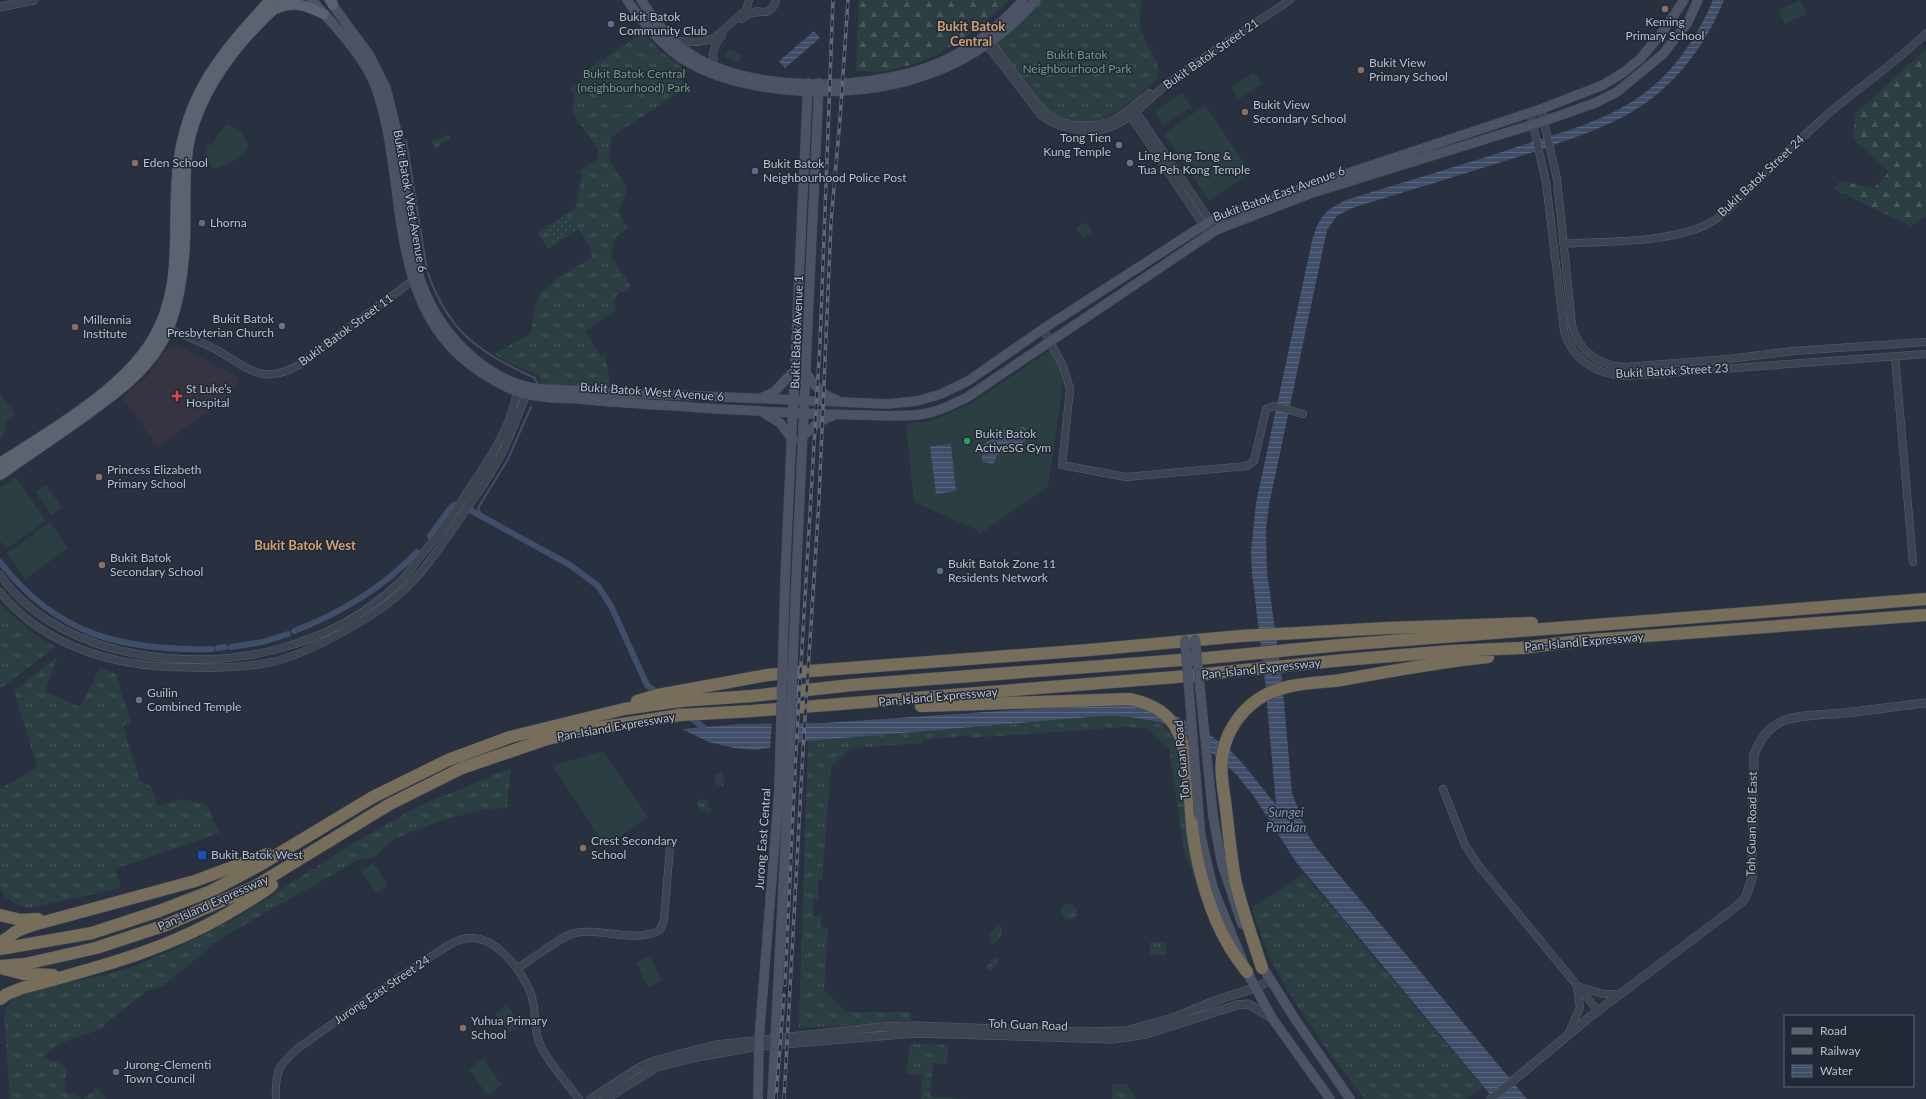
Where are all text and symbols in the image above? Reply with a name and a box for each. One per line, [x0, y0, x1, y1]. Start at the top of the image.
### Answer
marker: Keming Primary School [1660, 4, 1670, 14]
place label: Bukit Batok Community Club [619, 9, 708, 38]
place label: Keming Primary School [1626, 14, 1704, 43]
street label: Bukit Batok Street 21 [1160, 15, 1261, 92]
district label: Bukit Batok Central [937, 18, 1005, 49]
marker: Bukit Batok Community Club [606, 19, 616, 29]
park label: Bukit Batok Neighbourhood Park [1022, 47, 1133, 76]
place label: Bukit View Primary School [1369, 55, 1448, 84]
marker: Bukit View Primary School [1356, 65, 1366, 75]
park label: Bukit Batok Central (neighbourhood) Park [577, 66, 692, 95]
place label: Bukit View Secondary School [1253, 97, 1346, 126]
marker: Bukit View Secondary School [1240, 107, 1250, 117]
street label: Bukit Batok West Avenue 6 [391, 129, 430, 273]
place label: Tong Tien Kung Temple [1043, 130, 1111, 159]
street label: Bukit Batok Street 24 [1714, 132, 1807, 220]
marker: Tong Tien Kung Temple [1114, 140, 1124, 150]
place label: Ling Hong Tong & Tua Peh Kong Temple [1138, 148, 1250, 177]
place label: Eden School [143, 155, 208, 170]
place label: Bukit Batok Neighbourhood Police Post [763, 156, 907, 185]
marker: Eden School [130, 158, 140, 168]
marker: Ling Hong Tong & Tua Peh Kong Temple [1125, 158, 1135, 168]
street label: Bukit Batok East Avenue 6 [1211, 163, 1347, 224]
marker: Bukit Batok Neighbourhood Police Post [750, 166, 760, 176]
place label: Lhorna [210, 215, 247, 230]
marker: Lhorna [197, 218, 207, 228]
street label: Bukit Batok Avenue 1 [787, 275, 806, 389]
street label: Bukit Batok Street 11 [296, 290, 396, 369]
place label: Bukit Batok Presbyterian Church [167, 311, 275, 340]
place label: Millennia Institute [83, 312, 131, 341]
marker: Bukit Batok Presbyterian Church [277, 321, 287, 331]
marker: Millennia Institute [70, 322, 80, 332]
street label: Bukit Batok Street 23 [1615, 360, 1729, 381]
street label: Bukit Batok West Avenue 6 [580, 379, 725, 404]
place label: St Luke’s Hospital [186, 381, 232, 410]
marker: St Luke’s Hospital [171, 390, 183, 402]
place label: Bukit Batok ActiveSG Gym [975, 426, 1051, 455]
marker: Bukit Batok ActiveSG Gym [962, 436, 972, 446]
place label: Princess Elizabeth Primary School [107, 462, 201, 491]
marker: Princess Elizabeth Primary School [94, 472, 104, 482]
district label: Bukit Batok West [254, 537, 356, 553]
place label: Bukit Batok Secondary School [110, 550, 203, 579]
place label: Bukit Batok Zone 11 Residents Network [948, 556, 1056, 585]
marker: Bukit Batok Secondary School [97, 560, 107, 570]
marker: Bukit Batok Zone 11 Residents Network [935, 566, 945, 576]
street label: Pan-Island Expressway [1524, 629, 1645, 654]
street label: Pan-Island Expressway [1201, 655, 1322, 682]
street label: Pan-Island Expressway [878, 684, 999, 709]
place label: Guilin Combined Temple [147, 685, 241, 714]
marker: Guilin Combined Temple [134, 695, 144, 705]
street label: Pan-Island Expressway [556, 709, 677, 744]
street label: Toh Guan Road [1171, 720, 1192, 800]
street label: Toh Guan Road East [1743, 771, 1760, 877]
street label: Jurong East Central [751, 787, 774, 890]
water label: Sungei Pandan [1266, 804, 1306, 835]
place label: Crest Secondary School [591, 833, 678, 862]
marker: Crest Secondary School [578, 843, 588, 853]
place label: Bukit Batok West [211, 847, 304, 862]
marker: Bukit Batok West [196, 849, 208, 861]
street label: Pan-Island Expressway [155, 871, 271, 934]
street label: Jurong East Street 24 [331, 952, 433, 1027]
place label: Yuhua Primary School [471, 1013, 548, 1042]
legend [1784, 1015, 1914, 1087]
street label: Toh Guan Road [988, 1016, 1068, 1033]
marker: Yuhua Primary School [458, 1023, 468, 1033]
text: Road [1820, 1023, 1847, 1038]
text: Railway [1820, 1043, 1861, 1058]
place label: Jurong-Clementi Town Council [124, 1057, 211, 1086]
text: Water [1820, 1063, 1853, 1078]
marker: Jurong-Clementi Town Council [111, 1067, 121, 1077]

